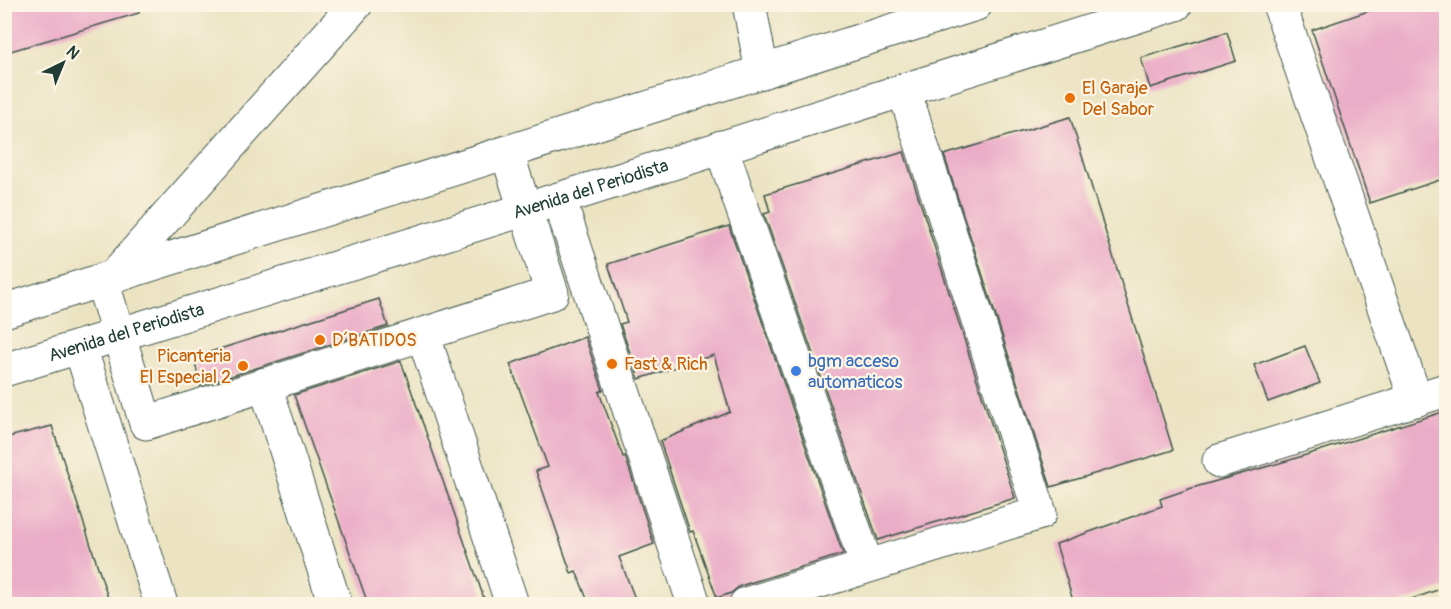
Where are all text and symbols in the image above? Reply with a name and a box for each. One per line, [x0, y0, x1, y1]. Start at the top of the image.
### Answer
north arrow [33, 33, 93, 93]
text: N [62, 42, 83, 64]
place label: El Garaje Del Sabor [1082, 77, 1155, 121]
marker: El Garaje Del Sabor [1063, 91, 1077, 105]
street label: Avenida del Periodista [510, 154, 671, 224]
street label: Avenida del Periodista [46, 298, 207, 368]
place label: D´BATIDOS [332, 329, 417, 352]
marker: D´BATIDOS [313, 333, 327, 347]
place label: Picanteria El Especial 2 [140, 345, 231, 389]
place label: bgm acceso automaticos [808, 350, 903, 394]
place label: Fast & Rich [624, 353, 708, 376]
marker: Fast & Rich [605, 357, 619, 371]
marker: Picanteria El Especial 2 [236, 359, 250, 373]
marker: bgm acceso automaticos [789, 364, 803, 378]

